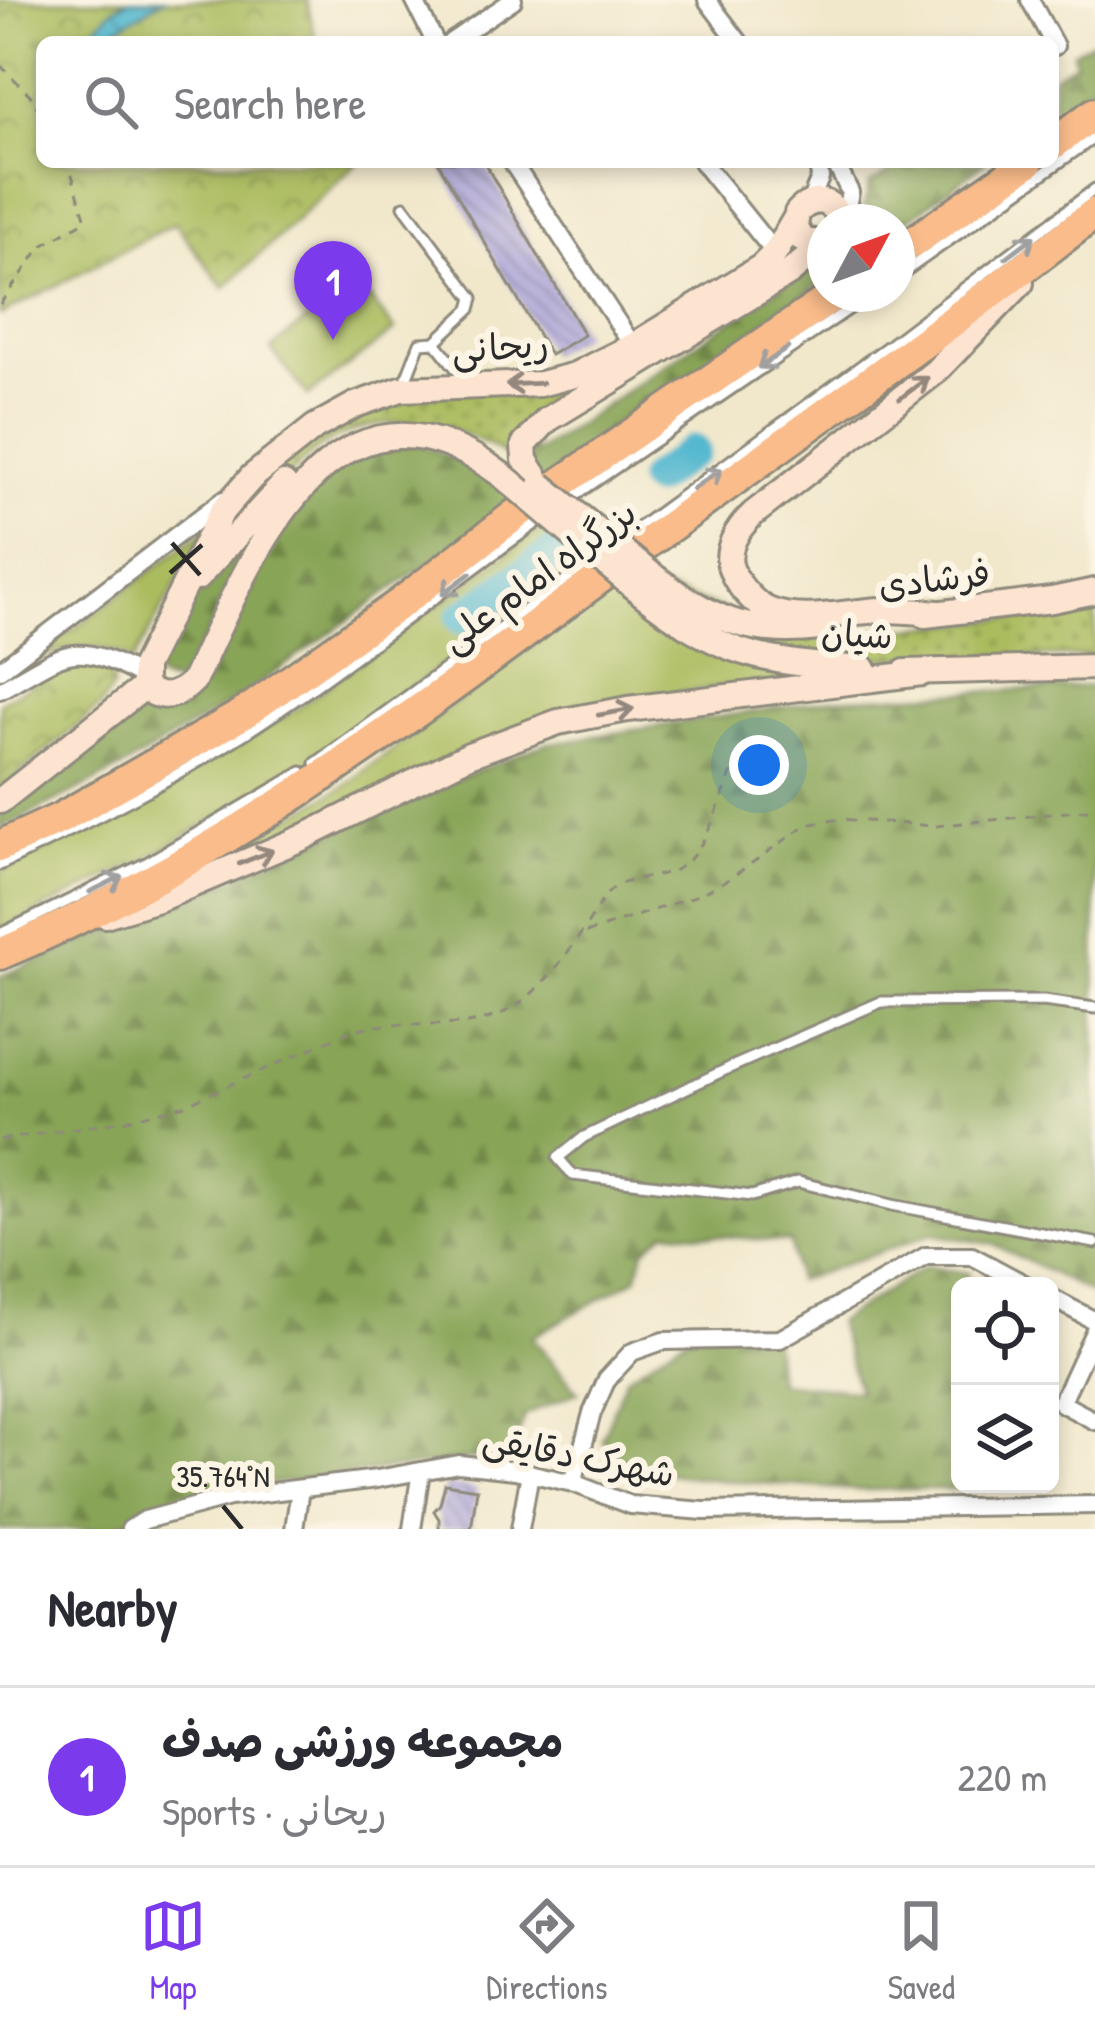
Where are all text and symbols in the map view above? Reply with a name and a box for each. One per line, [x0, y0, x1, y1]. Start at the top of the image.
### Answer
search box [36, 36, 1059, 168]
icon: search [78, 69, 144, 135]
text: Search here [174, 72, 366, 133]
north arrow [807, 204, 915, 312]
one-way arrow [1004, 234, 1036, 260]
pin: 1 [294, 241, 372, 340]
street label: ریحانی [450, 318, 550, 374]
one-way arrow [757, 346, 791, 371]
one-way arrow [505, 373, 544, 396]
one-way arrow [897, 376, 929, 402]
one-way arrow [690, 466, 723, 492]
street label: بزرگراه امام علی [430, 487, 648, 666]
street label: فرشادی [875, 547, 993, 609]
one-way arrow [440, 571, 473, 597]
street label: شیان [820, 607, 894, 659]
one-way arrow [596, 699, 635, 722]
your location [729, 735, 789, 795]
one-way arrow [237, 845, 274, 866]
one-way arrow [87, 872, 123, 894]
map controls [951, 1277, 1059, 1493]
button: locate [951, 1277, 1059, 1385]
button: layers [951, 1385, 1059, 1493]
street label: شهرک دقایقی [479, 1412, 679, 1498]
text: 35.764°N [176, 1456, 270, 1496]
text: Nearby [48, 1573, 178, 1642]
text: مجموعه ورزشی صدف [162, 1710, 563, 1771]
text: 1 [80, 1750, 94, 1803]
text: 220 m [958, 1750, 1047, 1803]
text: Sports · ریحانی [162, 1784, 387, 1837]
tab: Map [140, 1893, 206, 2009]
tab: Directions [486, 1893, 608, 2009]
tab: Saved [888, 1893, 955, 2009]

